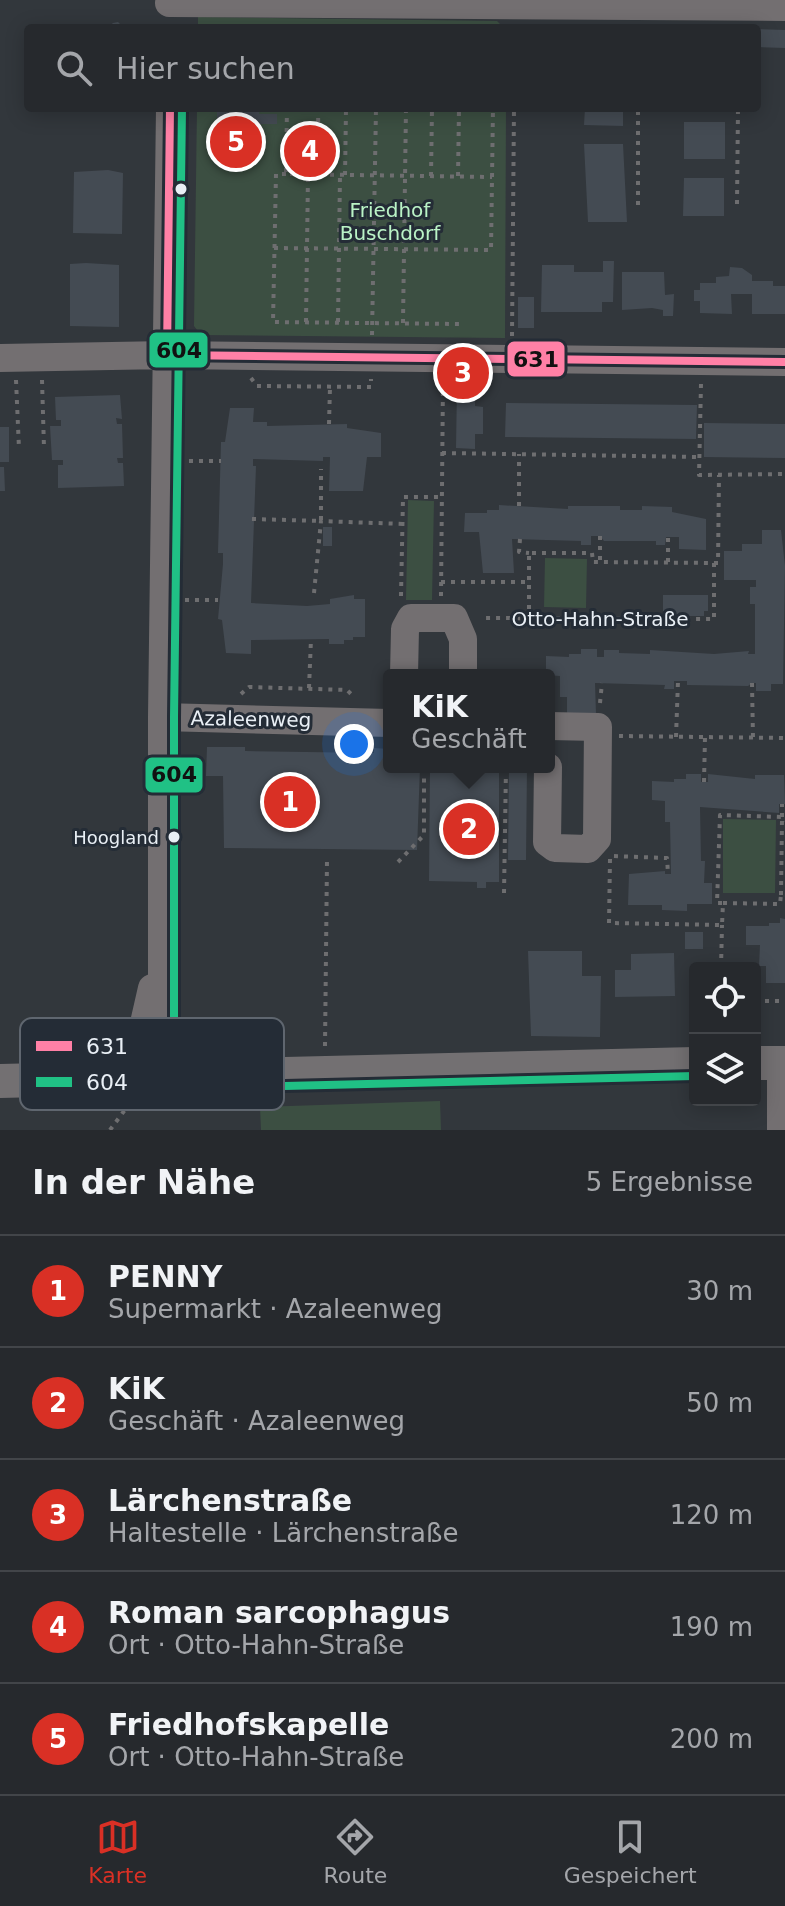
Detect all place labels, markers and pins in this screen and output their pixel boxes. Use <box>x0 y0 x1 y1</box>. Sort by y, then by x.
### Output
pin: 5 <box>210 112 262 172</box>
pin: 4 <box>284 121 336 181</box>
unlabelled marker <box>173 181 189 197</box>
pin: 3 <box>437 343 489 403</box>
pin: 1 <box>264 772 316 832</box>
pin: 2 <box>443 799 495 859</box>
place label: Hoogland <box>73 827 159 848</box>
marker: Hoogland <box>166 829 182 845</box>

